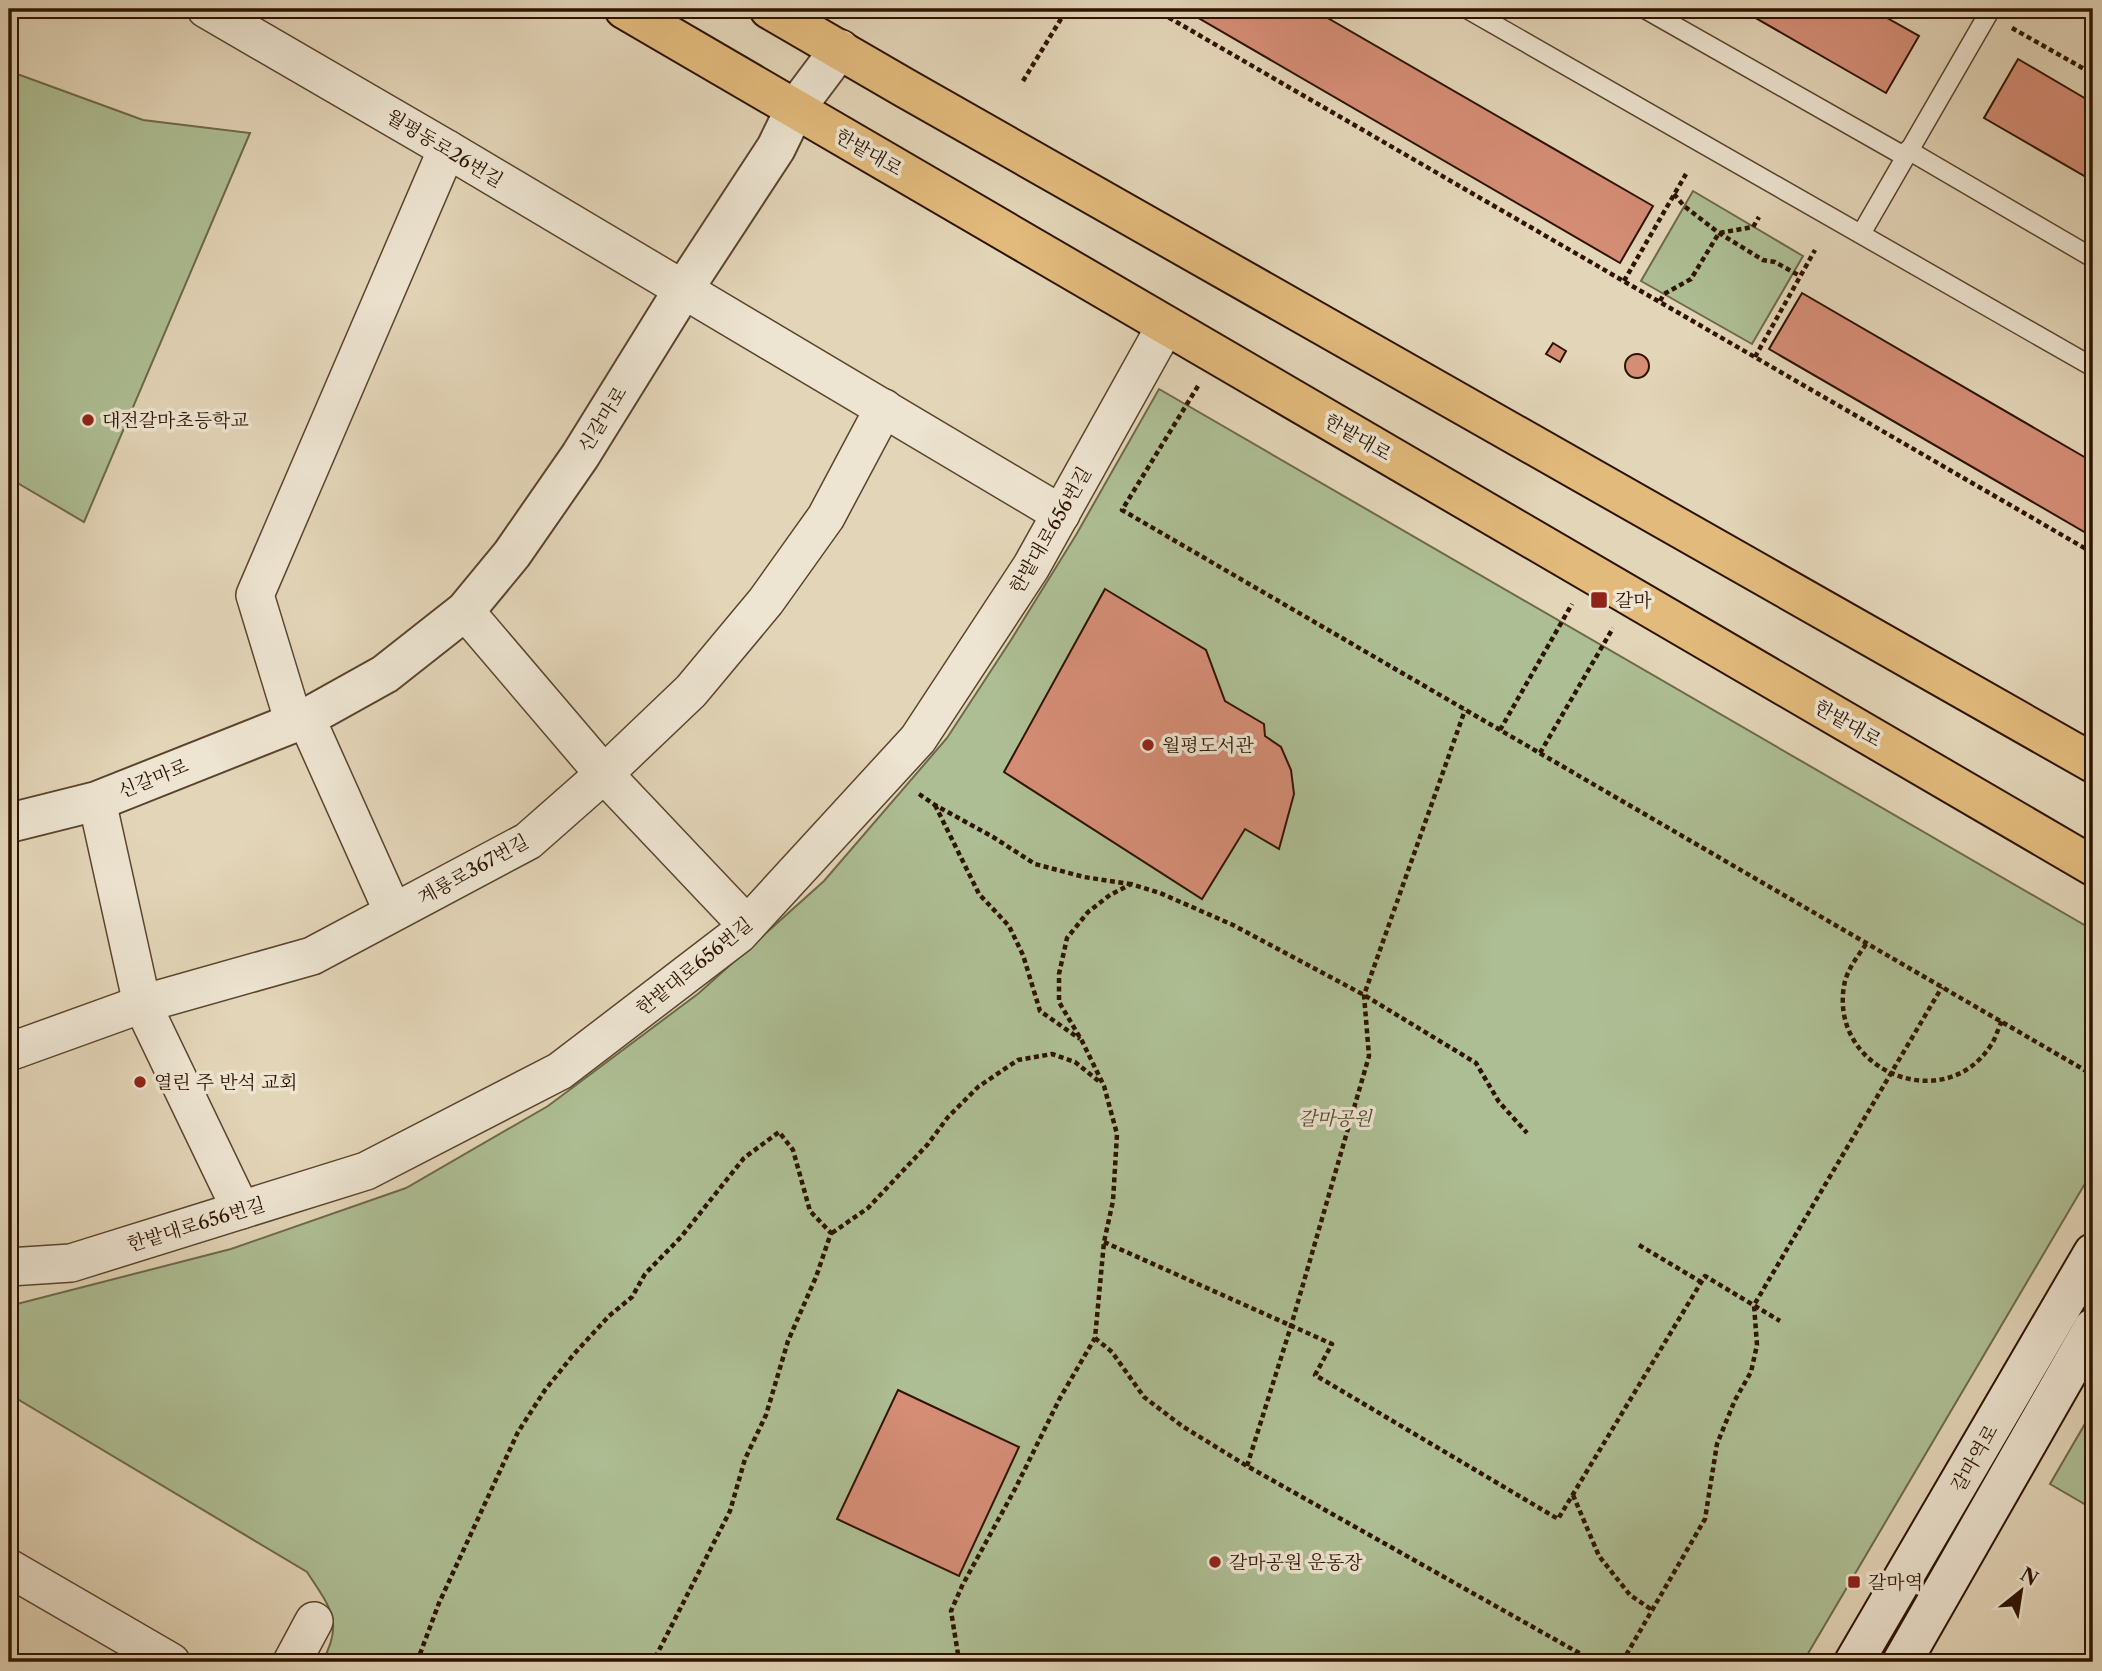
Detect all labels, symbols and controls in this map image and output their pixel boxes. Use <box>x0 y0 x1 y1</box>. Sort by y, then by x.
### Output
street label: 월평동로26번길 <box>382 105 507 192</box>
street label: 한밭대로 <box>831 124 906 181</box>
street label: 신갈마로 <box>573 382 632 456</box>
place label: 대전갈마초등학교 <box>102 409 249 432</box>
street label: 한밭대로 <box>1320 409 1395 466</box>
marker: 대전갈마초등학교 <box>80 412 96 428</box>
street label: 한밭대로656번길 <box>1005 463 1096 598</box>
place label: 갈마 <box>1615 589 1652 612</box>
marker: 갈마 <box>1589 590 1609 610</box>
street label: 한밭대로 <box>1810 695 1885 752</box>
place label: 월평도서관 <box>1162 734 1254 757</box>
marker: 월평도서관 <box>1140 737 1156 753</box>
street label: 신갈마로 <box>115 754 192 803</box>
street label: 계룡로367번길 <box>414 830 532 909</box>
street label: 한밭대로656번길 <box>632 913 757 1020</box>
place label: 열린 주 반석 교회 <box>154 1071 298 1094</box>
marker: 열린 주 반석 교회 <box>132 1074 148 1090</box>
park label: 갈마공원 <box>1298 1107 1373 1130</box>
street label: 한밭대로656번길 <box>125 1193 268 1256</box>
street label: 갈마역로 <box>1946 1421 2003 1496</box>
place label: 갈마공원 운동장 <box>1229 1551 1363 1574</box>
marker: 갈마공원 운동장 <box>1207 1554 1223 1570</box>
north arrow <box>1986 1556 2056 1626</box>
text: N <box>2016 1563 2042 1591</box>
place label: 갈마역 <box>1868 1571 1923 1594</box>
marker: 갈마역 <box>1846 1574 1862 1590</box>

